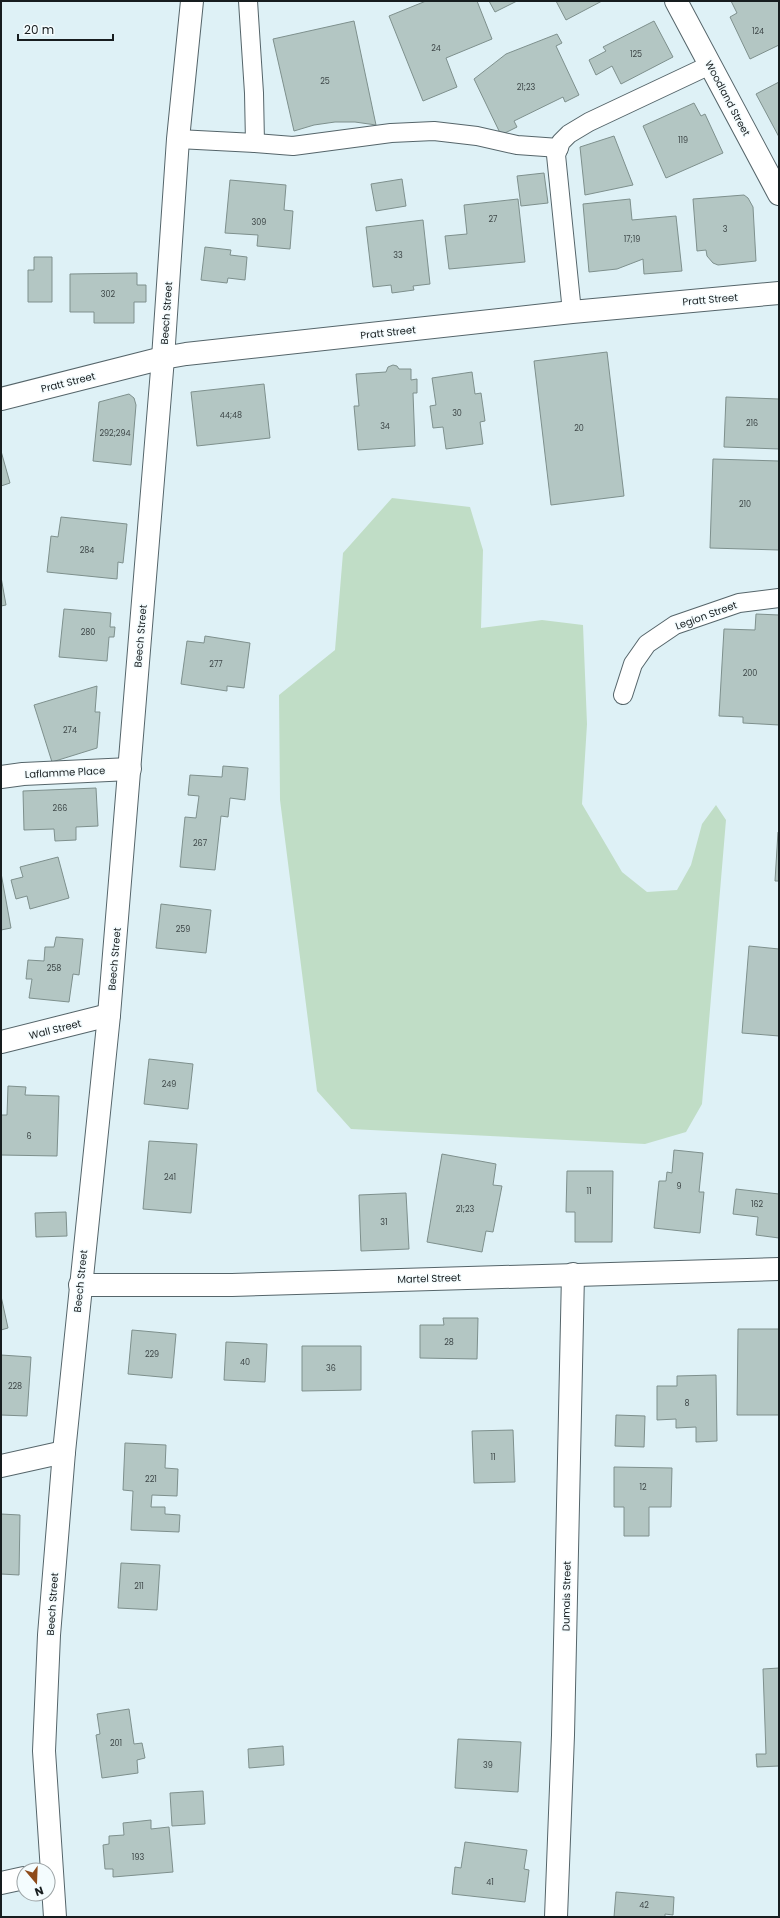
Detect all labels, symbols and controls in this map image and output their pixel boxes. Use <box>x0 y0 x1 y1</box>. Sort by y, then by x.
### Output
scale bar <box>18 16 113 42</box>
text: 20 m <box>24 21 54 38</box>
house number: 124 <box>752 26 764 37</box>
house number: 24 <box>431 43 441 54</box>
house number: 125 <box>630 49 642 60</box>
street label: Woodland Street <box>701 58 754 139</box>
house number: 25 <box>320 76 330 87</box>
house number: 21;23 <box>517 82 536 93</box>
house number: 119 <box>678 135 688 146</box>
house number: 27 <box>489 214 498 225</box>
house number: 309 <box>252 217 266 228</box>
house number: 3 <box>723 224 728 235</box>
house number: 17;19 <box>624 234 640 245</box>
house number: 33 <box>393 250 403 261</box>
street label: Beech Street <box>157 281 176 345</box>
house number: 302 <box>101 289 116 300</box>
street label: Pratt Street <box>682 290 739 309</box>
street label: Pratt Street <box>360 322 417 343</box>
street label: Pratt Street <box>39 368 97 396</box>
house number: 30 <box>452 408 462 419</box>
house number: 44;48 <box>220 410 242 421</box>
house number: 216 <box>746 418 758 429</box>
house number: 34 <box>380 421 390 432</box>
house number: 20 <box>574 423 584 434</box>
house number: 292;294 <box>99 428 131 439</box>
house number: 210 <box>739 499 751 510</box>
house number: 284 <box>80 545 94 556</box>
street label: Legion Street <box>673 597 739 634</box>
street label: Beech Street <box>130 604 151 668</box>
house number: 280 <box>81 627 95 638</box>
house number: 277 <box>209 659 223 670</box>
house number: 200 <box>743 668 757 679</box>
house number: 274 <box>63 725 77 736</box>
street label: Laflamme Place <box>25 763 106 782</box>
house number: 266 <box>53 803 67 814</box>
house number: 267 <box>193 838 208 849</box>
house number: 259 <box>176 924 190 935</box>
street label: Beech Street <box>104 927 125 991</box>
house number: 258 <box>47 963 61 974</box>
street label: Wall Street <box>27 1016 83 1043</box>
house number: 249 <box>162 1079 176 1090</box>
house number: 6 <box>26 1131 32 1142</box>
house number: 241 <box>164 1172 176 1183</box>
house number: 9 <box>676 1181 682 1192</box>
house number: 11 <box>586 1186 592 1197</box>
house number: 162 <box>751 1199 764 1210</box>
house number: 21;23 <box>456 1204 475 1215</box>
house number: 31 <box>380 1217 388 1228</box>
street label: Beech Street <box>70 1249 91 1313</box>
street label: Martel Street <box>397 1270 461 1287</box>
house number: 28 <box>444 1337 454 1348</box>
house number: 229 <box>145 1349 159 1360</box>
house number: 40 <box>240 1357 250 1368</box>
house number: 36 <box>326 1363 336 1374</box>
house number: 228 <box>8 1381 22 1392</box>
house number: 8 <box>684 1398 690 1409</box>
house number: 11 <box>490 1452 496 1463</box>
house number: 221 <box>145 1474 157 1485</box>
house number: 12 <box>639 1482 647 1493</box>
street label: Dumais Street <box>558 1560 575 1631</box>
street label: Beech Street <box>43 1572 62 1636</box>
house number: 211 <box>134 1581 144 1592</box>
house number: 201 <box>110 1738 122 1749</box>
house number: 39 <box>483 1760 493 1771</box>
house number: 193 <box>132 1852 144 1863</box>
north arrow <box>16 1862 56 1902</box>
house number: 41 <box>486 1877 494 1888</box>
text: N <box>33 1883 46 1900</box>
house number: 42 <box>639 1900 649 1911</box>

